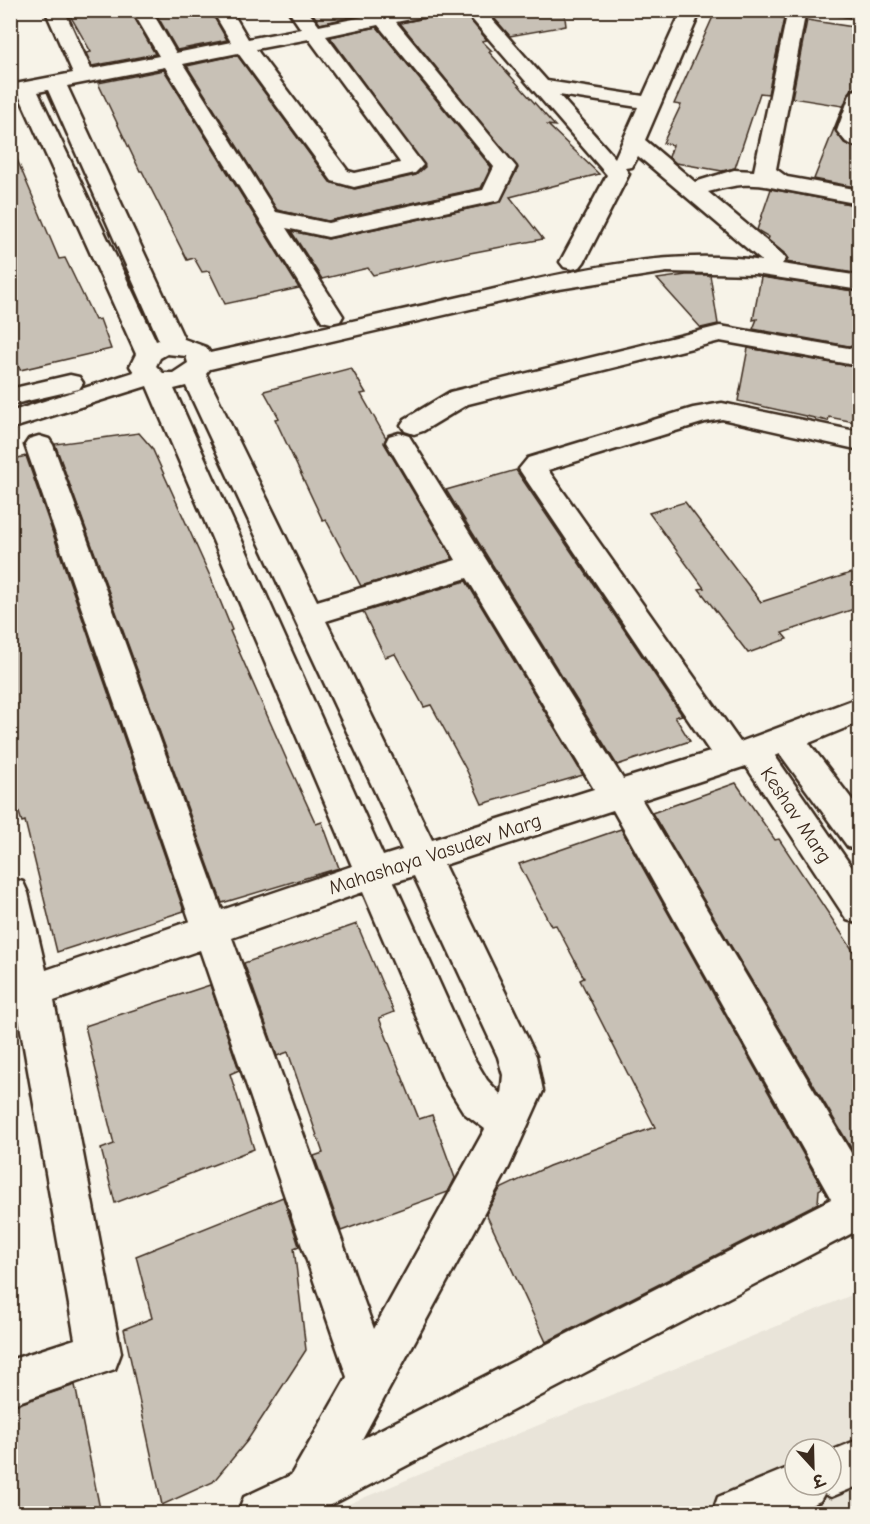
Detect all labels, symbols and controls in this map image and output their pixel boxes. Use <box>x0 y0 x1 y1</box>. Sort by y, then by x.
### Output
street label: Keshav Marg <box>756 763 836 867</box>
street label: Mahashaya Vasudev Marg <box>326 809 544 899</box>
north arrow <box>783 1437 843 1497</box>
text: उ <box>809 1469 828 1491</box>

